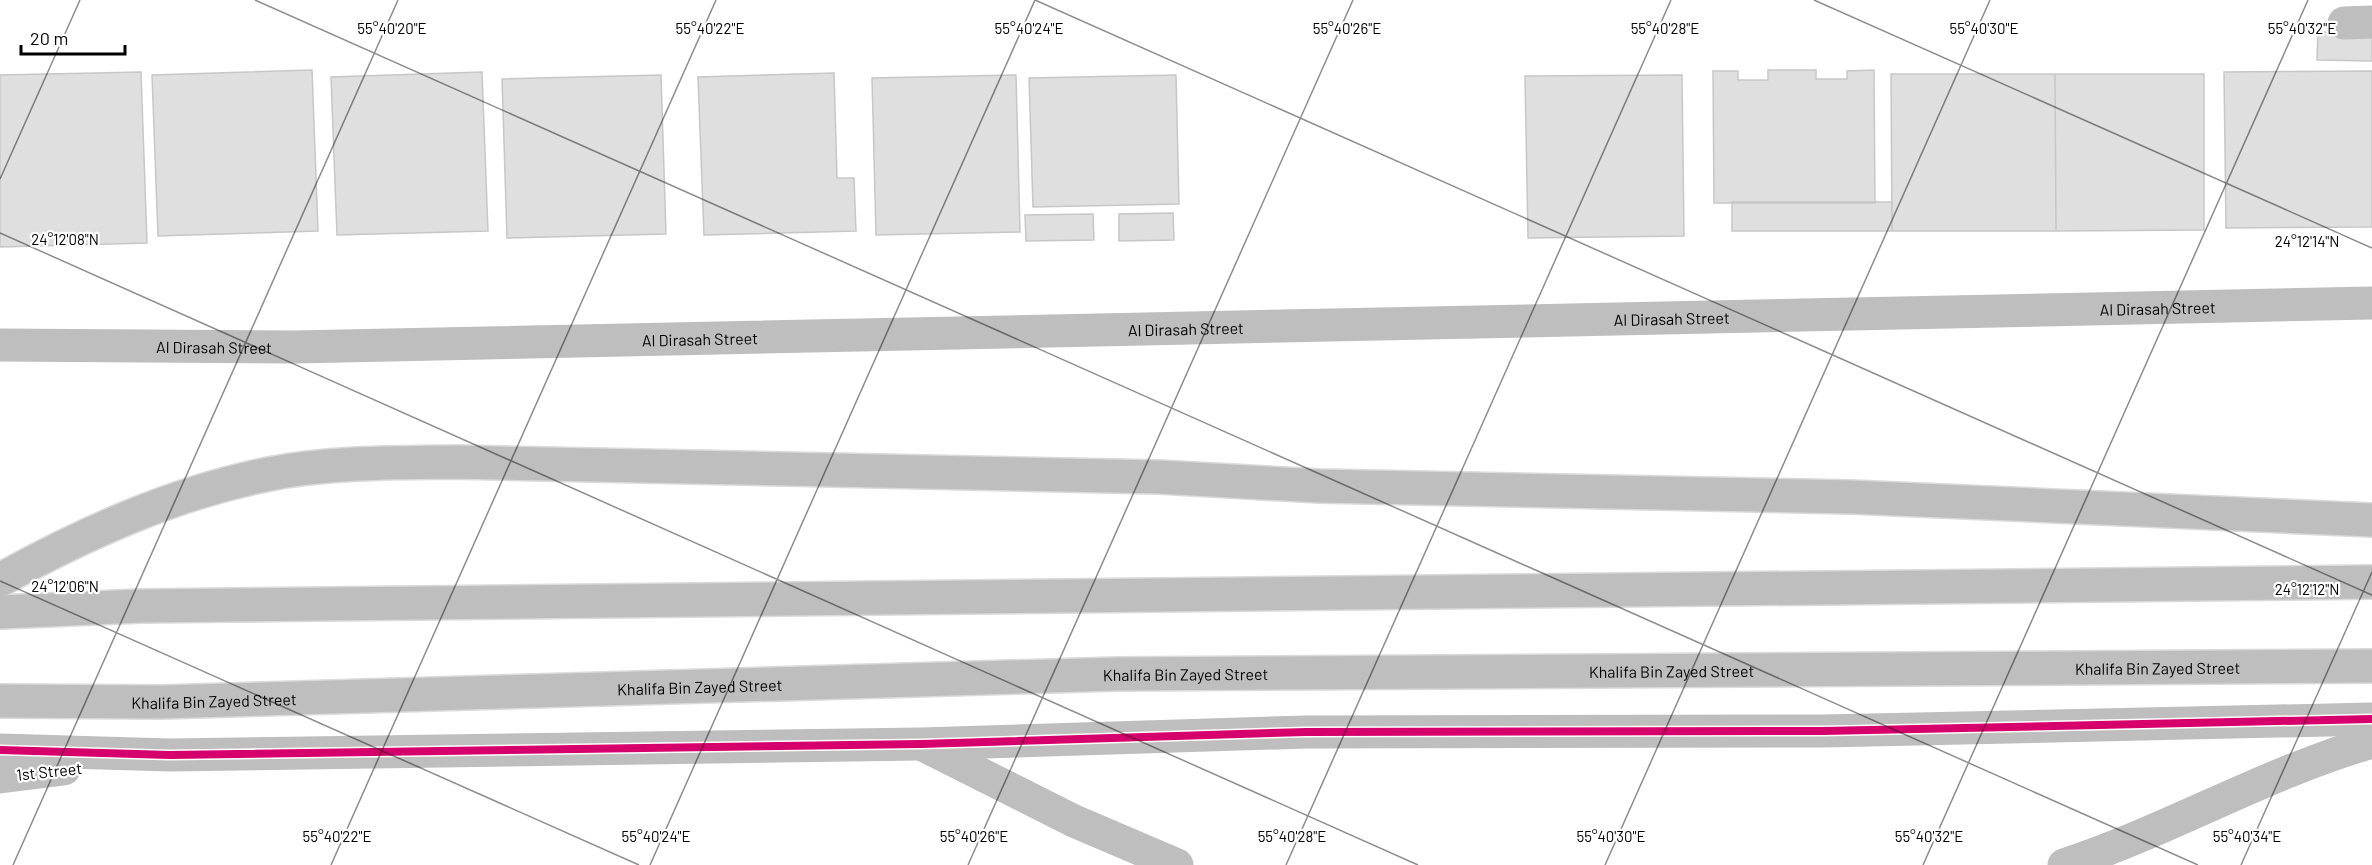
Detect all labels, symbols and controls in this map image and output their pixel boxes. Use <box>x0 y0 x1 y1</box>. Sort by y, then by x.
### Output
scale bar <box>21 18 124 56</box>
text: 55°40'20"E <box>357 19 427 37</box>
text: 55°40'22"E <box>676 19 744 37</box>
text: 55°40'24"E <box>995 19 1063 37</box>
text: 55°40'26"E <box>1313 19 1381 37</box>
text: 55°40'28"E <box>1631 19 1699 37</box>
text: 55°40'30"E <box>1949 19 2019 37</box>
text: 55°40'32"E <box>2268 19 2336 37</box>
text: 20 m <box>30 27 68 49</box>
text: 24°12'08"N <box>31 230 99 248</box>
text: 24°12'14"N <box>2275 232 2339 250</box>
street label: Al Dirasah Street <box>2099 297 2216 318</box>
street label: Al Dirasah Street <box>1613 307 1730 329</box>
street label: Al Dirasah Street <box>1128 317 1244 339</box>
street label: Al Dirasah Street <box>642 328 758 349</box>
street label: Al Dirasah Street <box>156 337 272 356</box>
text: 24°12'06"N <box>31 577 99 595</box>
text: 24°12'12"N <box>2275 580 2339 598</box>
street label: Khalifa Bin Zayed Street <box>2075 657 2240 677</box>
street label: Khalifa Bin Zayed Street <box>1589 660 1754 680</box>
street label: Khalifa Bin Zayed Street <box>1103 664 1268 684</box>
street label: Khalifa Bin Zayed Street <box>617 674 783 698</box>
street label: Khalifa Bin Zayed Street <box>131 689 297 712</box>
street label: 1st Street <box>15 758 83 784</box>
text: 55°40'22"E <box>303 827 371 845</box>
text: 55°40'24"E <box>622 827 690 845</box>
text: 55°40'26"E <box>940 827 1008 845</box>
text: 55°40'28"E <box>1258 827 1326 845</box>
text: 55°40'30"E <box>1576 827 1646 845</box>
text: 55°40'32"E <box>1895 827 1963 845</box>
text: 55°40'34"E <box>2213 827 2281 845</box>

